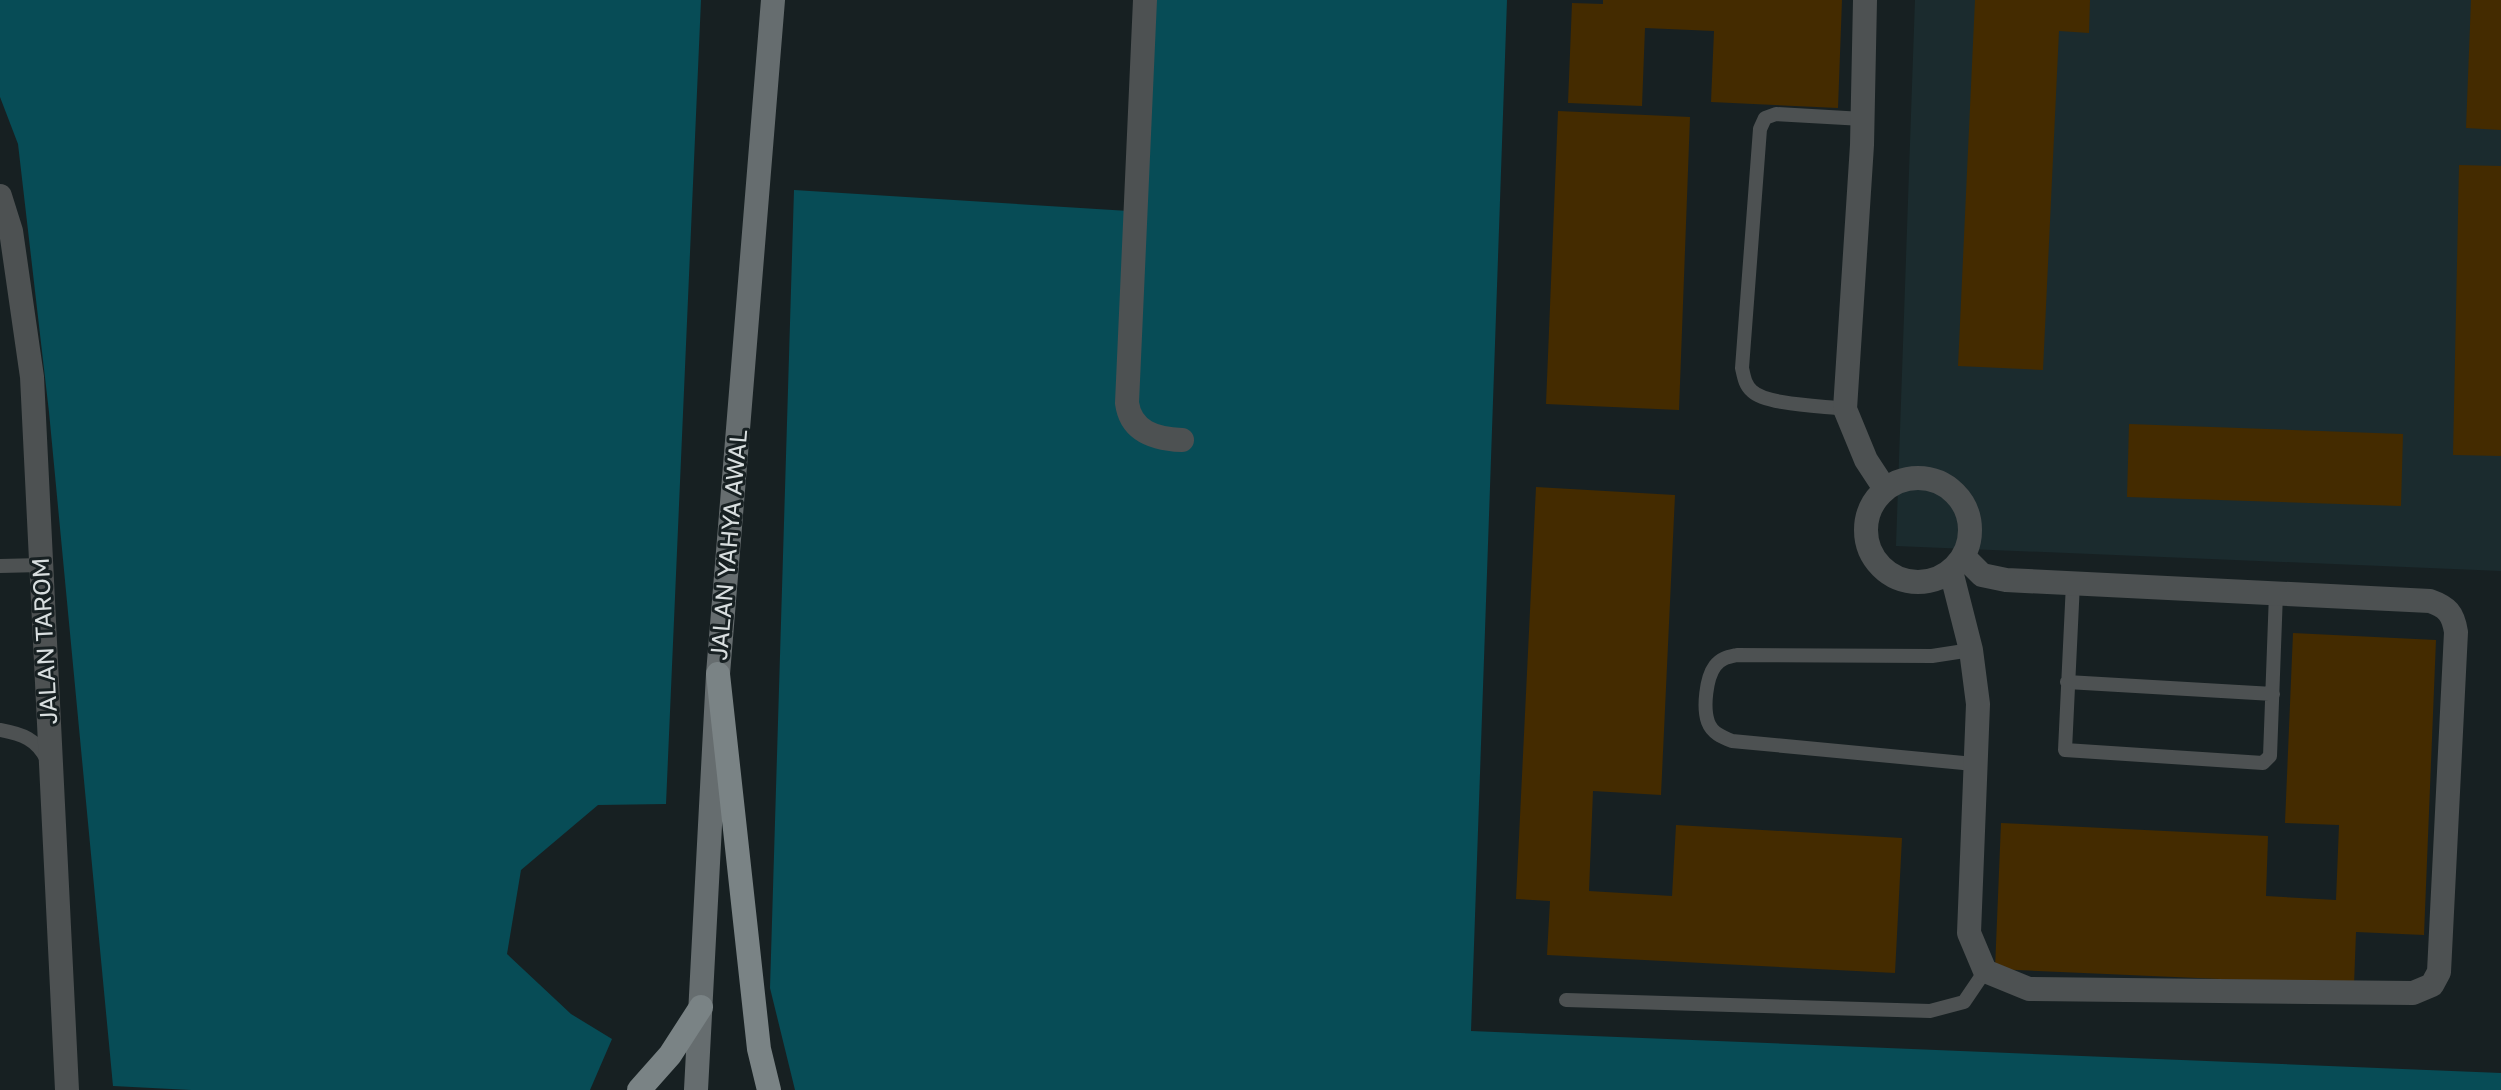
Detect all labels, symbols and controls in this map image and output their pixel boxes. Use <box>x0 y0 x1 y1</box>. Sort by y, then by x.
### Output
street label: JALAN YAHYA AWAL <box>703 428 752 662</box>
street label: JALAN TAROM <box>25 557 62 725</box>

